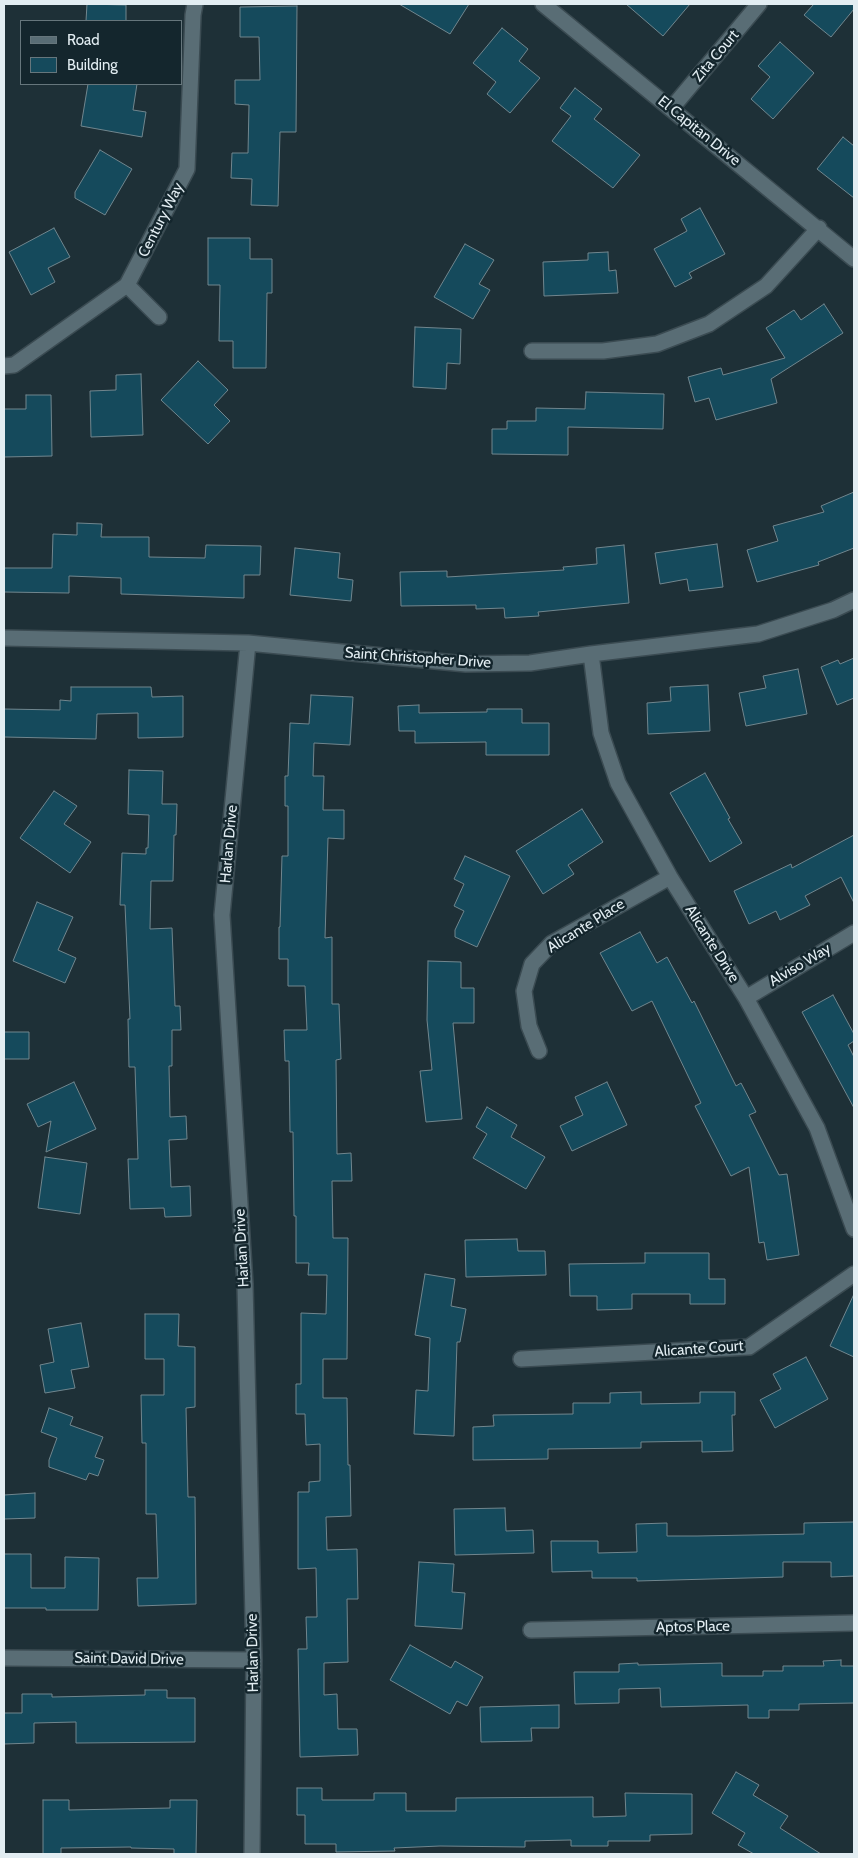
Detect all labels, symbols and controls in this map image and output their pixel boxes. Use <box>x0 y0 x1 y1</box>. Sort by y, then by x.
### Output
legend <box>20 20 182 85</box>
street label: Zita Court <box>689 27 743 85</box>
text: Road <box>67 31 100 49</box>
text: Building <box>67 56 118 74</box>
street label: El Capitan Drive <box>654 92 744 170</box>
street label: Century Way <box>134 180 188 260</box>
street label: Saint Christopher Drive <box>344 644 492 672</box>
street label: Harlan Drive <box>217 804 241 884</box>
street label: Alicante Place <box>544 895 628 957</box>
street label: Alicante Drive <box>681 902 743 986</box>
street label: Alviso Way <box>766 940 834 990</box>
street label: Harlan Drive <box>231 1208 253 1288</box>
street label: Alicante Court <box>654 1337 744 1361</box>
street label: Harlan Drive <box>243 1614 263 1692</box>
street label: Aptos Place <box>656 1617 730 1637</box>
street label: Saint David Drive <box>74 1649 184 1669</box>

